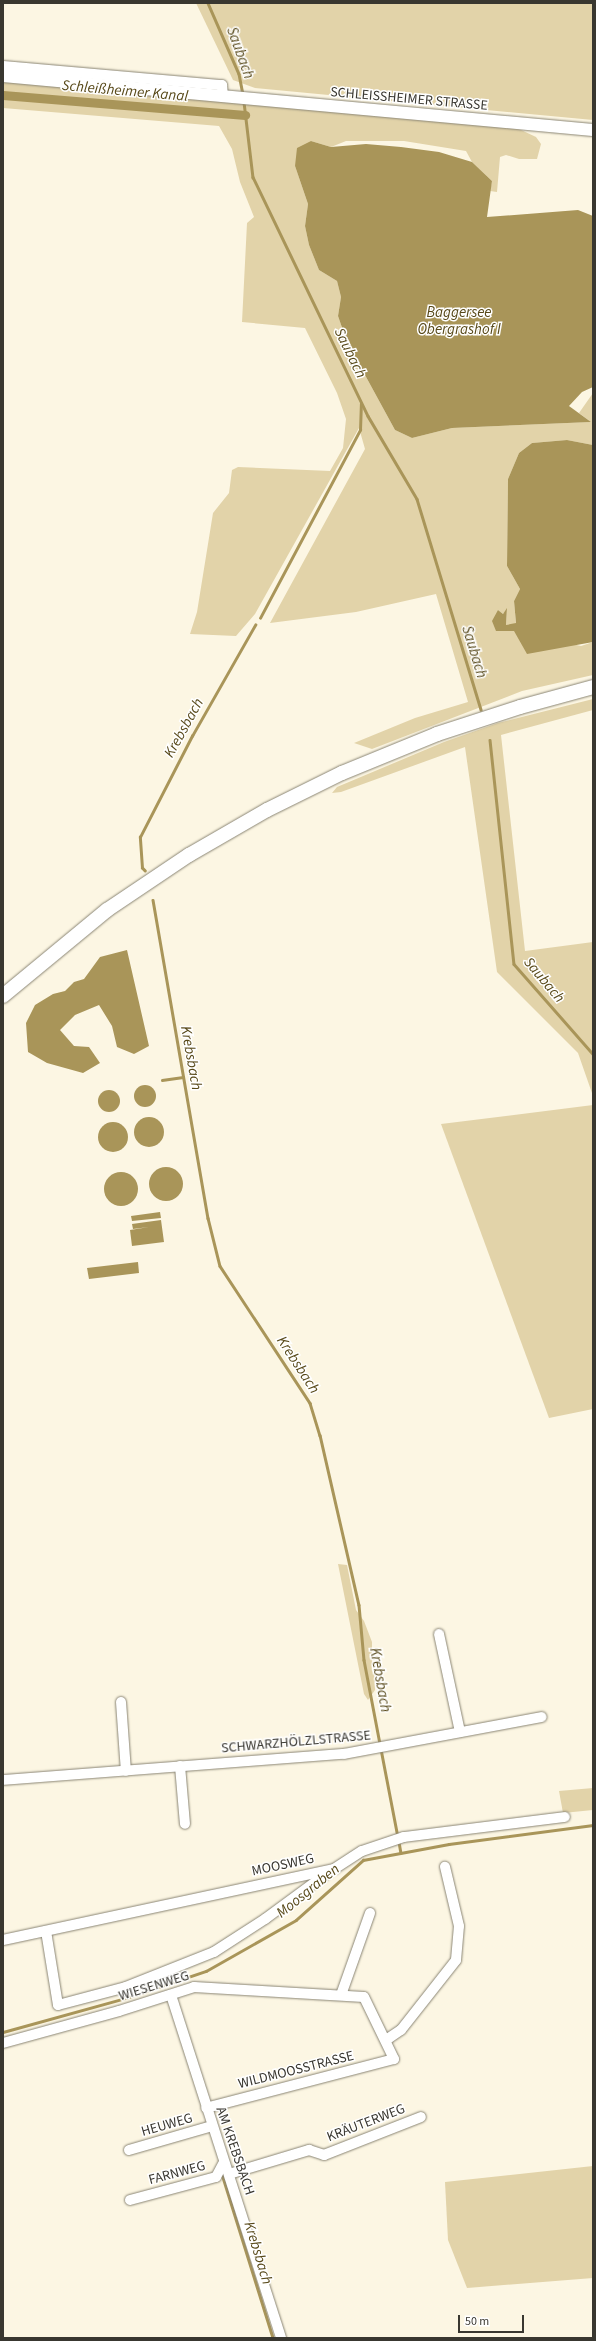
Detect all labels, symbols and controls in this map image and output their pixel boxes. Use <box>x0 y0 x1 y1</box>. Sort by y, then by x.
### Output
water label: Saubach <box>222 25 258 81</box>
water label: Schleißheimer Kanal <box>61 77 189 105</box>
street label: SCHLEISSHEIMER STRASSE <box>330 84 488 114</box>
water label: Baggersee Obergrashof I <box>417 303 501 338</box>
water label: Saubach <box>330 325 370 381</box>
water label: Saubach <box>458 624 490 680</box>
water label: Krebsbach <box>160 695 208 761</box>
water label: Saubach <box>520 954 568 1006</box>
water label: Krebsbach <box>176 1024 206 1092</box>
water label: Krebsbach <box>273 1333 323 1397</box>
water label: Krebsbach <box>365 1646 395 1714</box>
street label: SCHWARZHÖLZLSTRASSE <box>220 1727 372 1757</box>
street label: MOOSWEG <box>250 1850 316 1880</box>
water label: Moosgraben <box>273 1860 343 1922</box>
street label: WIESENWEG <box>117 1967 191 2005</box>
street label: WILDMOOSSTRASSE <box>236 2048 356 2092</box>
street label: KRÄUTERWEG <box>325 2100 407 2146</box>
street label: AM KREBSBACH <box>212 2105 258 2197</box>
street label: HEUWEG <box>139 2110 195 2140</box>
street label: FARNWEG <box>147 2157 207 2189</box>
water label: Krebsbach <box>240 2219 276 2287</box>
scale bar <box>460 2307 526 2333</box>
text: 50 m <box>465 2313 489 2330</box>

